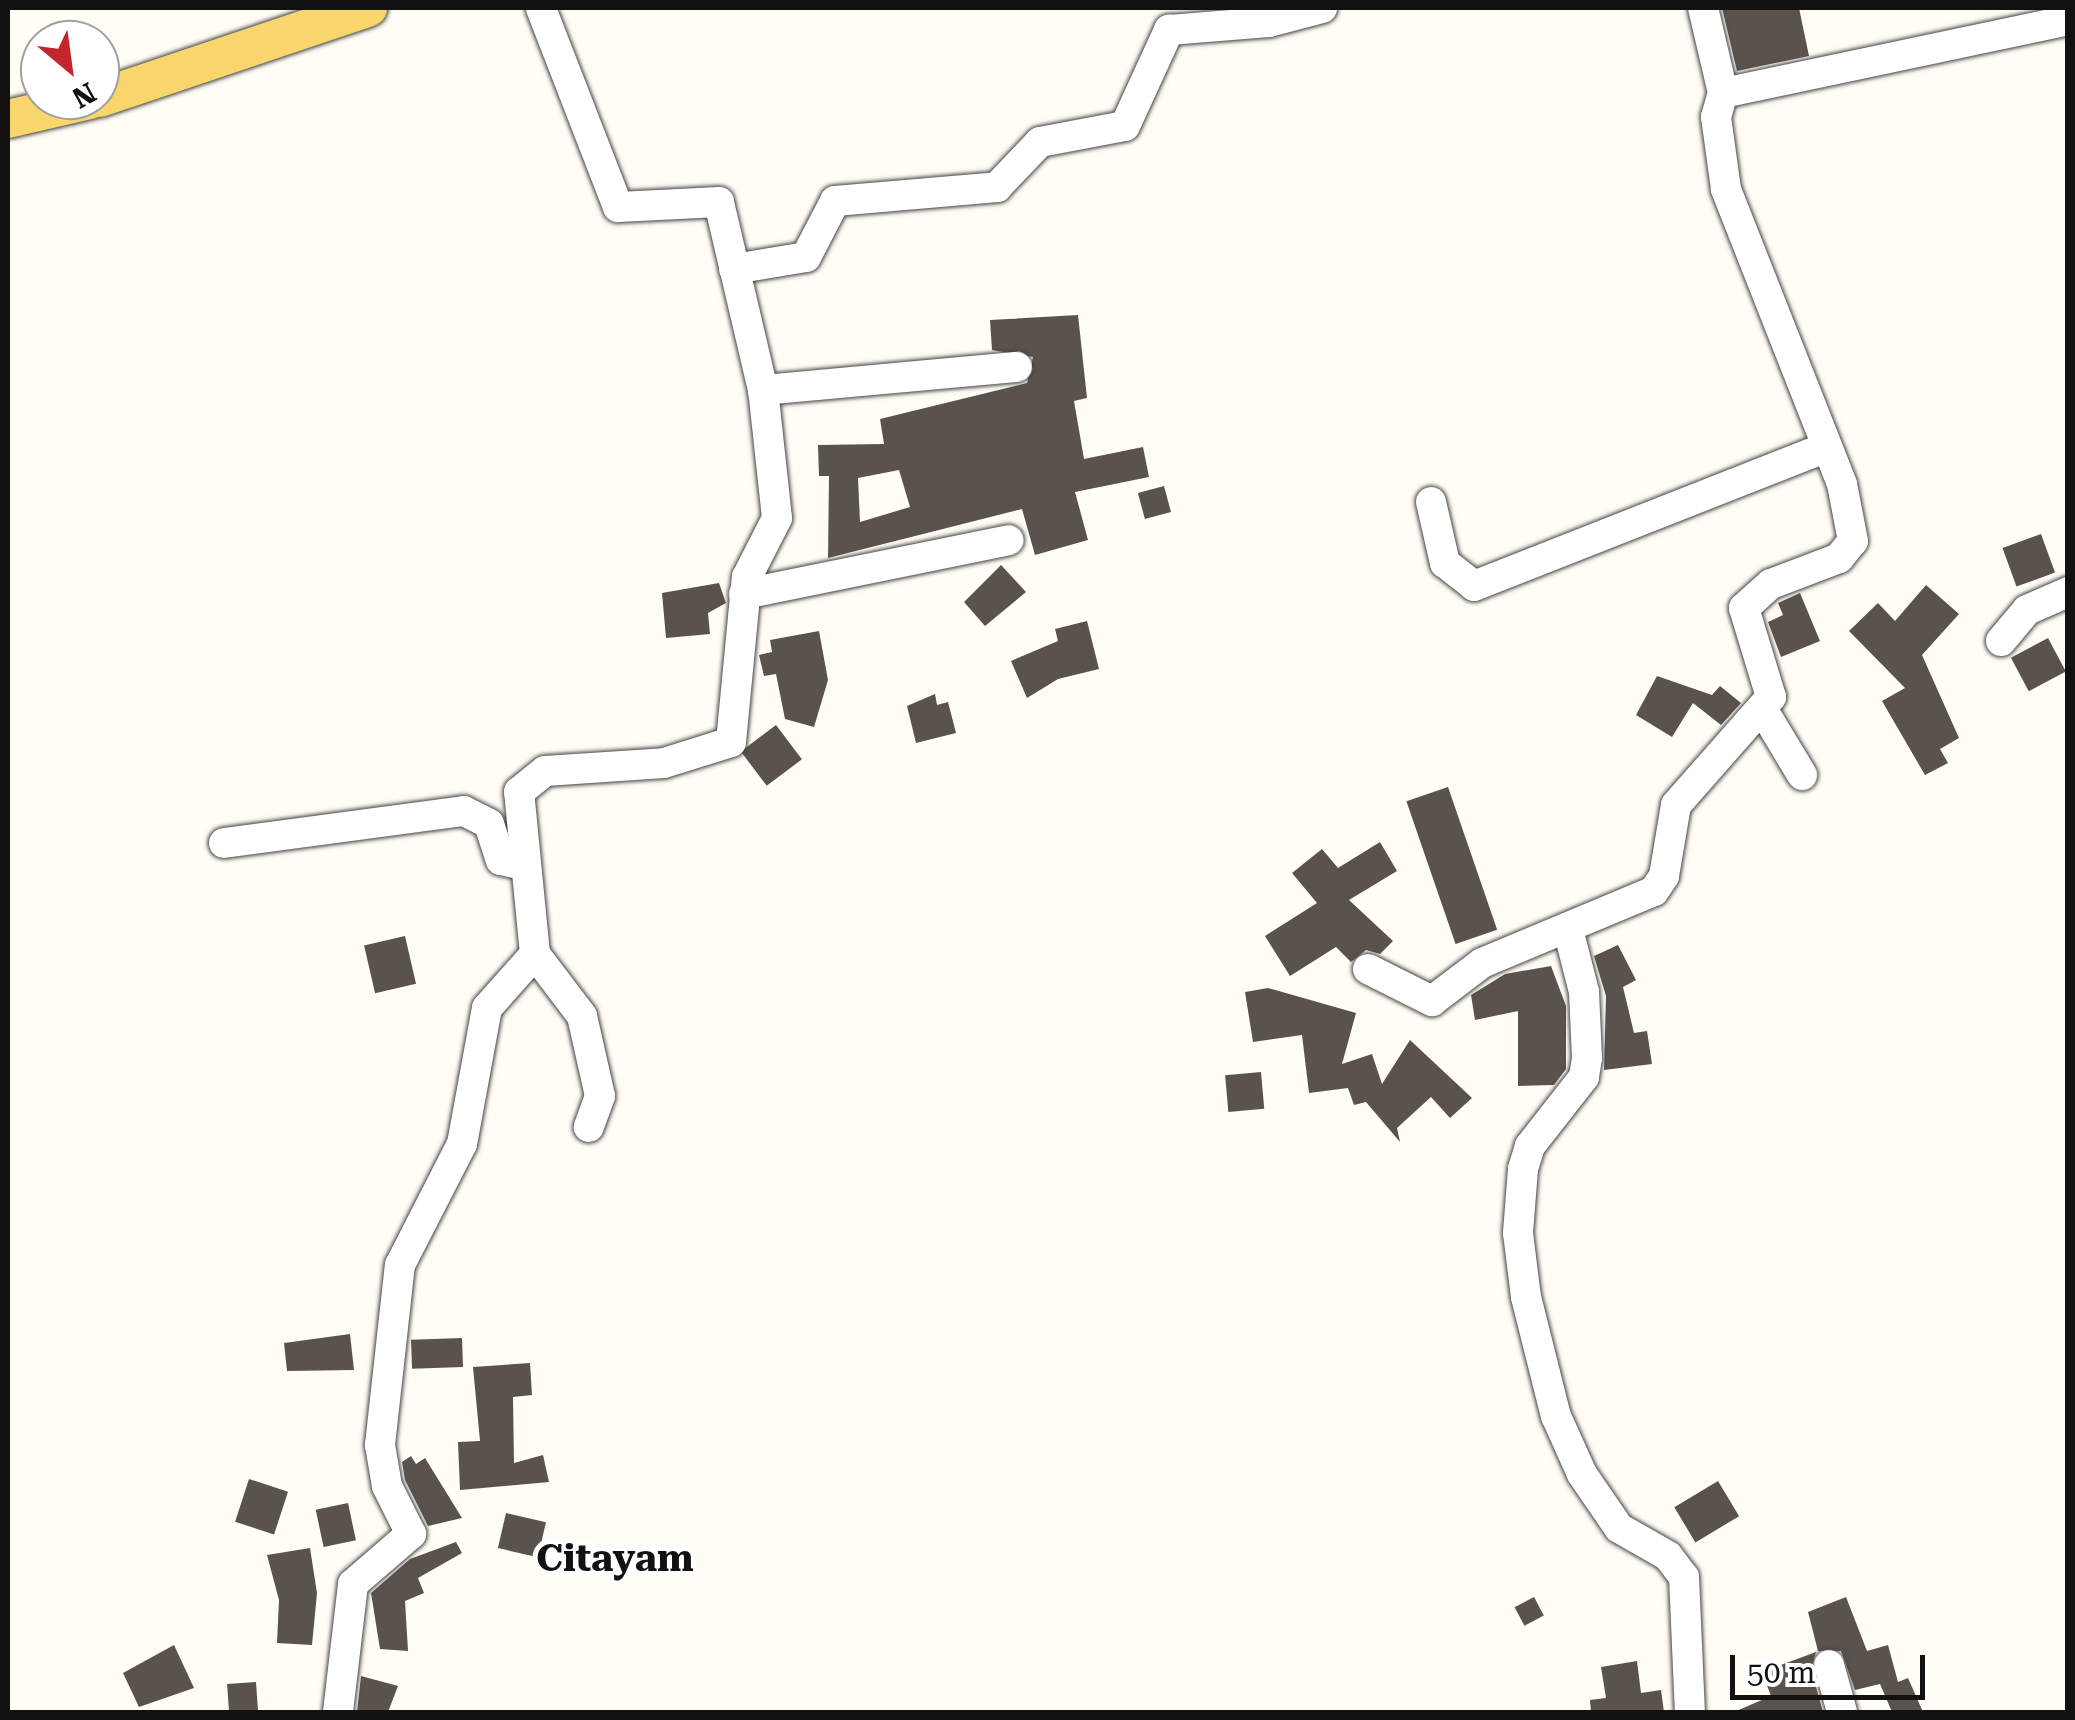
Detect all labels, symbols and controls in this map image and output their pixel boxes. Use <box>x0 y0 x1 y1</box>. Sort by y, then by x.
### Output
north arrow <box>20 20 120 120</box>
text: N <box>66 75 101 115</box>
district label: Citayam <box>536 1536 694 1582</box>
scale bar <box>1735 1635 1930 1697</box>
text: 50 m <box>1747 1655 1816 1690</box>

